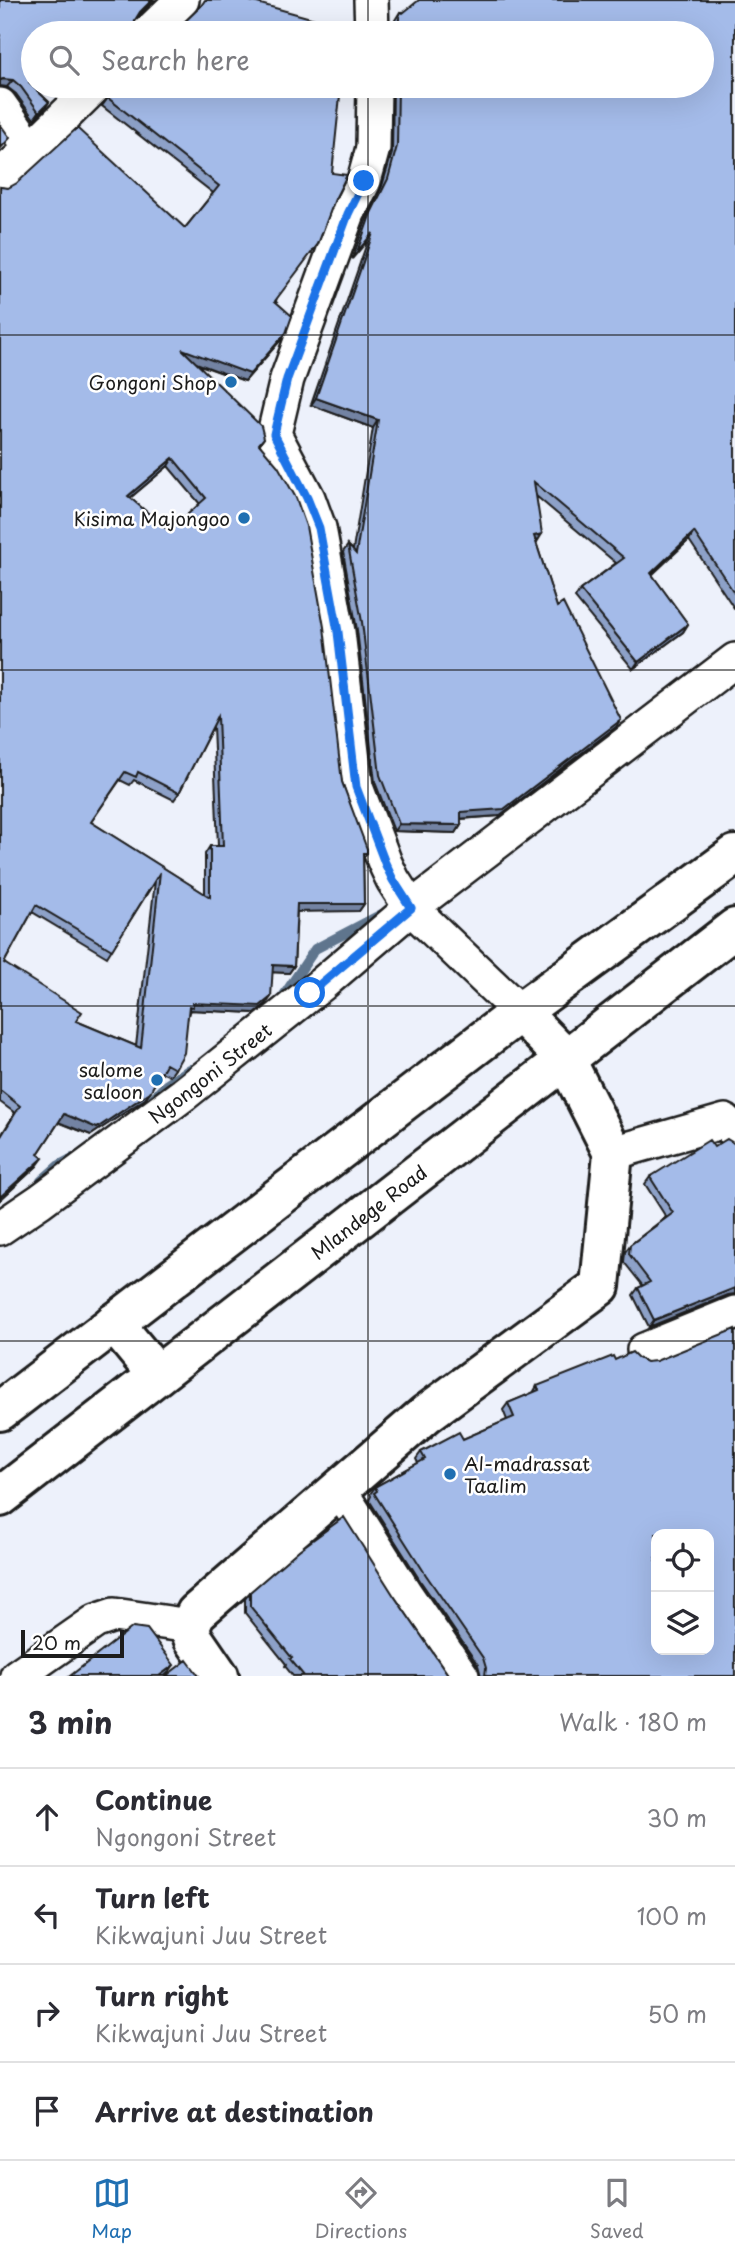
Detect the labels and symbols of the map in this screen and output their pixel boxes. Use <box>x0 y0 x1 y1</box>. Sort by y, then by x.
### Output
route end <box>348 165 379 196</box>
place label: Gongoni Shop <box>89 368 217 396</box>
marker: Gongoni Shop <box>223 374 239 390</box>
place label: Kisima Majongoo <box>74 504 230 532</box>
marker: Kisima Majongoo <box>236 510 252 526</box>
route start <box>294 977 325 1008</box>
street label: Ngongoni Street <box>142 1015 278 1130</box>
place label: salome saloon <box>79 1055 143 1105</box>
marker: salome saloon <box>149 1072 165 1088</box>
street label: Mlandege Road <box>304 1158 433 1266</box>
place label: Al-madrassat Taalim <box>464 1449 590 1499</box>
marker: Al-madrassat Taalim <box>442 1466 458 1482</box>
scale bar <box>21 1627 124 1659</box>

